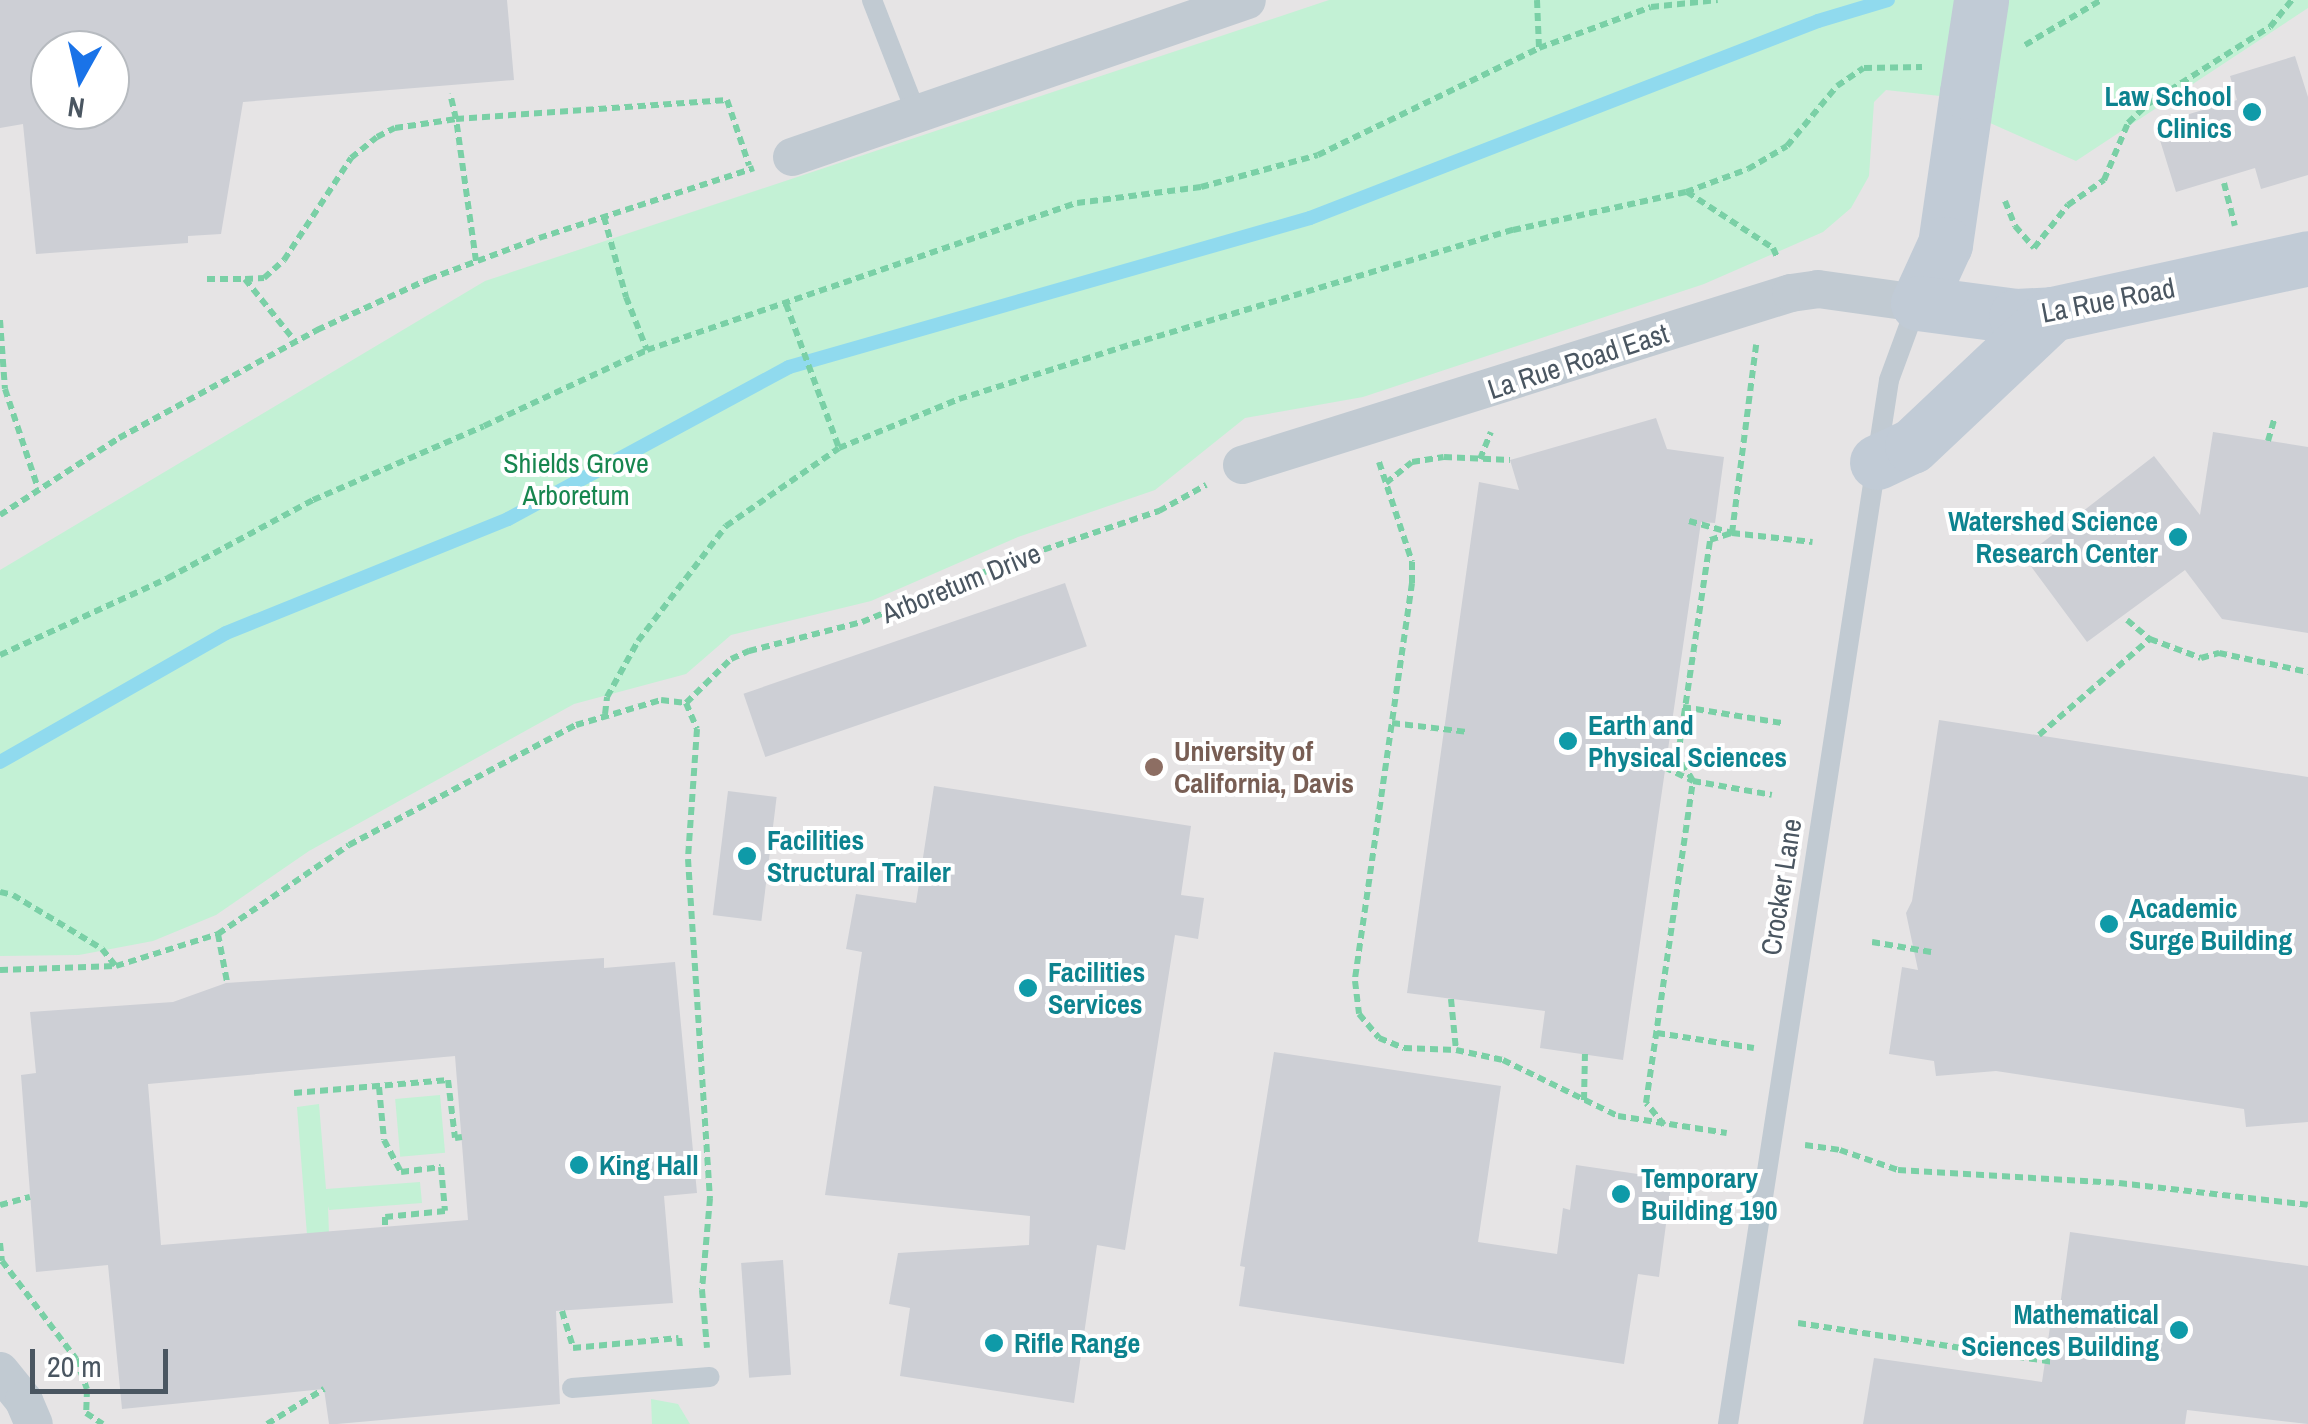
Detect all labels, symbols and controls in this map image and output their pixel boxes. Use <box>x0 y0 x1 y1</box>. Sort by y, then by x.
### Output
north arrow <box>30 30 130 130</box>
place label: Law School Clinics <box>2104 79 2232 145</box>
text: N <box>65 88 87 128</box>
marker: Law School Clinics <box>2241 101 2263 123</box>
street label: La Rue Road <box>2038 271 2178 329</box>
street label: La Rue Road East <box>1484 316 1672 406</box>
park label: Shields Grove Arboretum <box>503 446 649 512</box>
place label: Watershed Science Research Center <box>1948 504 2158 570</box>
marker: Watershed Science Research Center <box>2167 526 2189 548</box>
street label: Arboretum Drive <box>877 536 1045 630</box>
place label: Earth and Physical Sciences <box>1588 708 1787 774</box>
marker: Earth and Physical Sciences <box>1557 730 1579 752</box>
place label: University of California, Davis <box>1174 734 1354 800</box>
marker: University of California, Davis <box>1143 756 1165 778</box>
street label: Crocker Lane <box>1754 816 1808 958</box>
place label: Facilities Structural Trailer <box>767 823 951 889</box>
marker: Facilities Structural Trailer <box>736 845 758 867</box>
place label: Academic Surge Building <box>2129 891 2292 957</box>
marker: Academic Surge Building <box>2098 913 2120 935</box>
place label: Facilities Services <box>1048 955 1145 1021</box>
marker: Facilities Services <box>1017 977 1039 999</box>
place label: King Hall <box>599 1148 699 1182</box>
marker: King Hall <box>568 1154 590 1176</box>
place label: Temporary Building 190 <box>1641 1161 1778 1227</box>
marker: Temporary Building 190 <box>1610 1183 1632 1205</box>
place label: Mathematical Sciences Building <box>1961 1297 2159 1363</box>
marker: Mathematical Sciences Building <box>2168 1319 2190 1341</box>
place label: Rifle Range <box>1014 1326 1140 1360</box>
scale bar <box>35 1329 172 1391</box>
marker: Rifle Range <box>983 1332 1005 1354</box>
text: 20 m <box>47 1346 102 1386</box>

